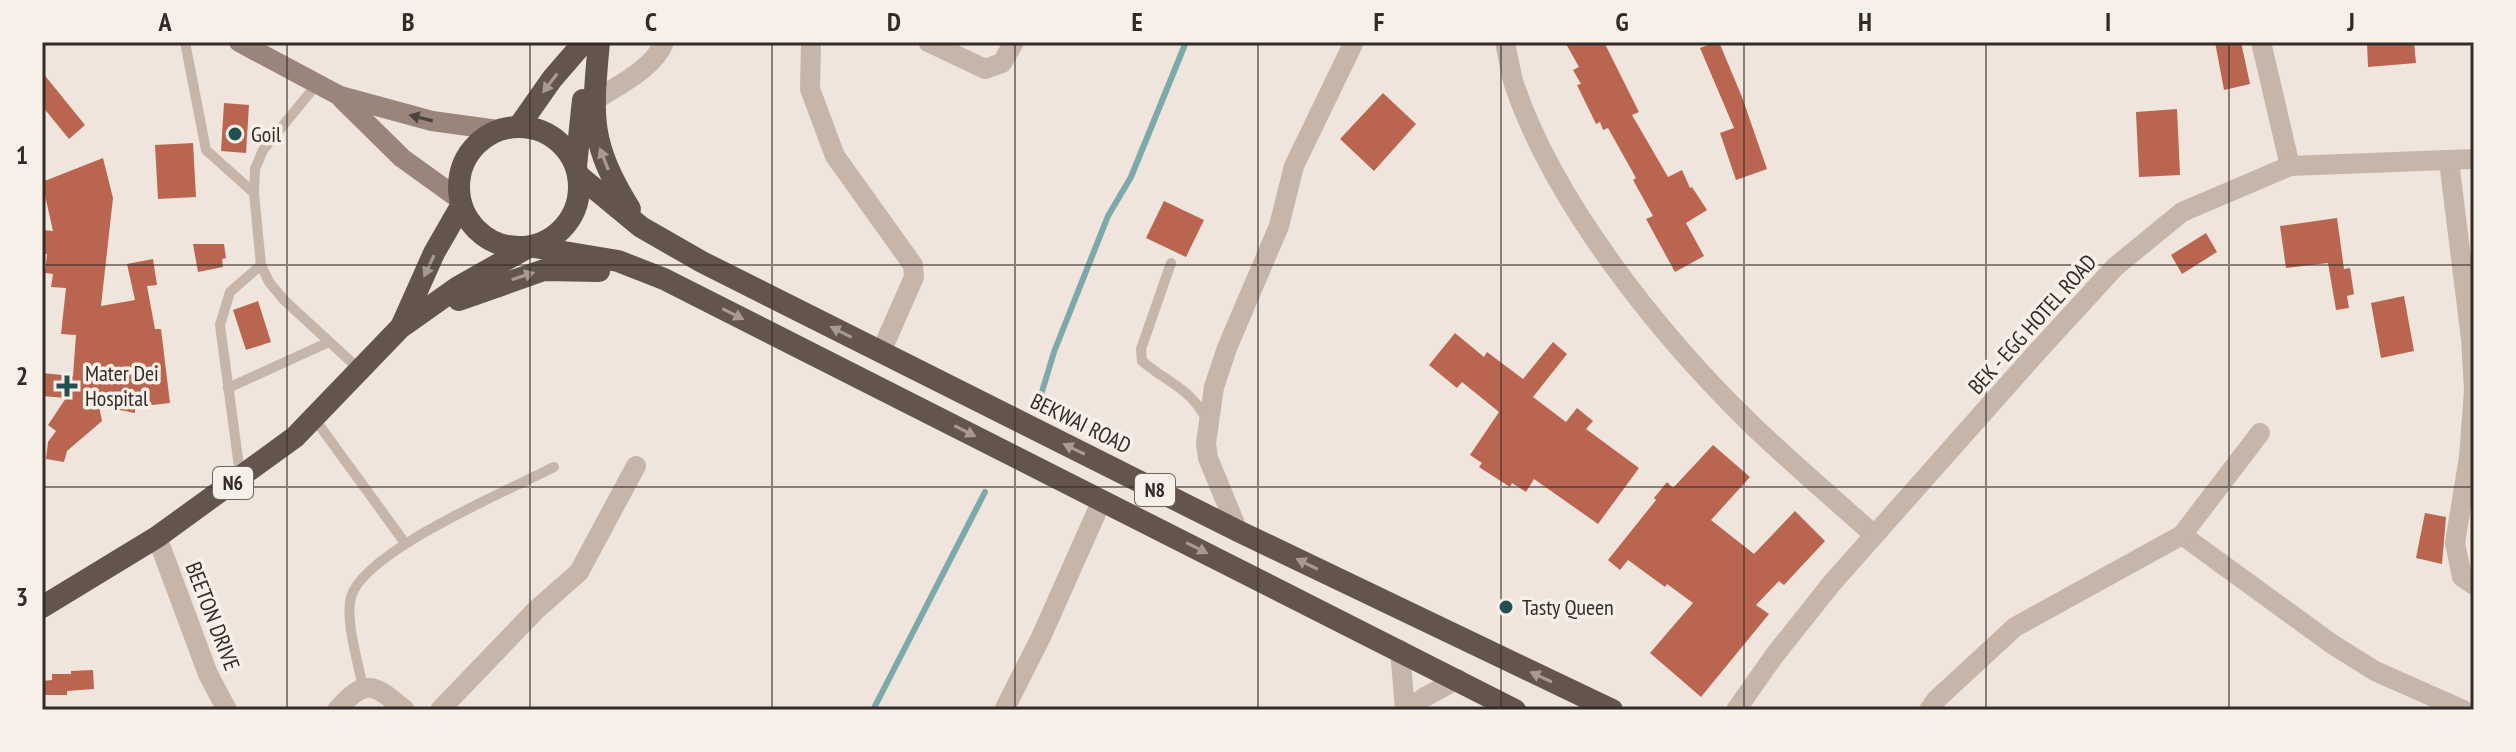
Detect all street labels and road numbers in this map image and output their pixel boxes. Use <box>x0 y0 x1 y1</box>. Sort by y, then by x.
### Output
street label: BEK - EGG HOTEL ROAD <box>1962 248 2102 400</box>
street label: BEKWAI ROAD <box>1026 387 1136 459</box>
road number: N6 <box>213 467 253 499</box>
road number: N8 <box>1135 474 1175 506</box>
street label: BEETON DRIVE <box>180 558 246 674</box>

